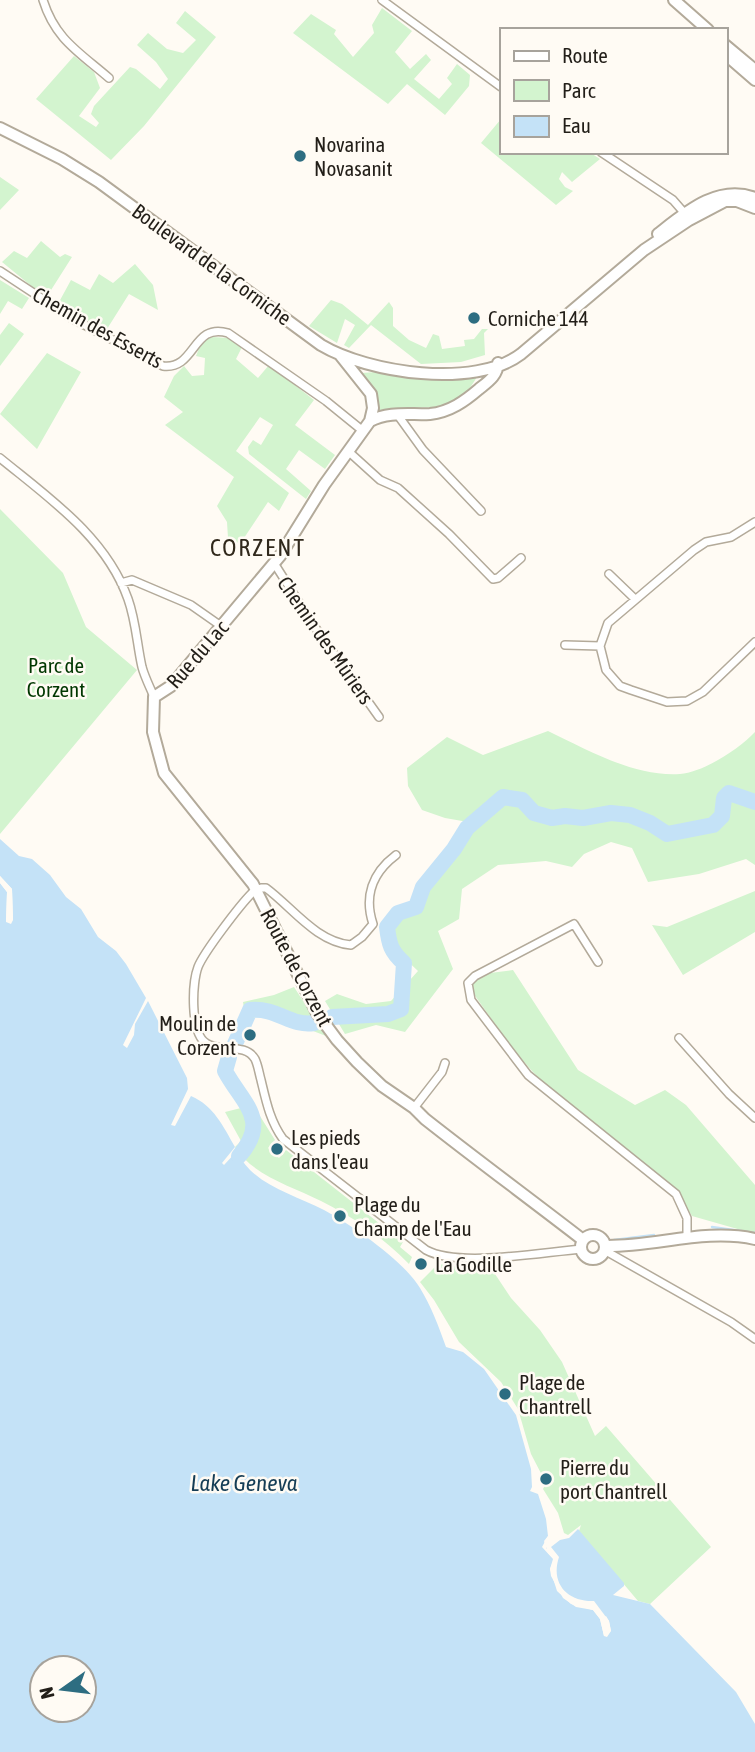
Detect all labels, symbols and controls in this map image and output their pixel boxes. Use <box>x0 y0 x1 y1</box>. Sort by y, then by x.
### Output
legend <box>500 28 727 154</box>
text: Route <box>562 43 608 67</box>
text: Parc <box>562 78 596 102</box>
text: Eau <box>562 113 591 137</box>
place label: Novarina Novasanit <box>314 132 393 180</box>
marker: Novarina Novasanit <box>292 148 308 164</box>
street label: Boulevard de la Corniche <box>128 198 296 330</box>
street label: Chemin des Esserts <box>29 281 167 373</box>
place label: Corniche 144 <box>488 306 589 330</box>
marker: Corniche 144 <box>466 310 482 326</box>
district label: CORZENT <box>210 534 306 561</box>
street label: Chemin des Mûriers <box>273 572 379 708</box>
street label: Rue du Lac <box>161 615 233 693</box>
park label: Parc de Corzent <box>27 653 85 701</box>
street label: Route de Corzent <box>256 904 338 1030</box>
place label: Moulin de Corzent <box>159 1011 236 1059</box>
marker: Moulin de Corzent <box>242 1027 258 1043</box>
place label: Les pieds dans l'eau <box>291 1125 369 1173</box>
marker: Les pieds dans l'eau <box>269 1141 285 1157</box>
place label: Plage du Champ de l'Eau <box>354 1192 472 1240</box>
marker: Plage du Champ de l'Eau <box>332 1208 348 1224</box>
place label: La Godille <box>435 1252 512 1276</box>
marker: La Godille <box>413 1256 429 1272</box>
place label: Plage de Chantrell <box>519 1370 592 1418</box>
marker: Plage de Chantrell <box>497 1386 513 1402</box>
place label: Pierre du port Chantrell <box>560 1455 668 1503</box>
water label: Lake Geneva <box>191 1470 298 1496</box>
marker: Pierre du port Chantrell <box>538 1471 554 1487</box>
north arrow <box>28 1654 98 1724</box>
text: N <box>34 1685 59 1701</box>

